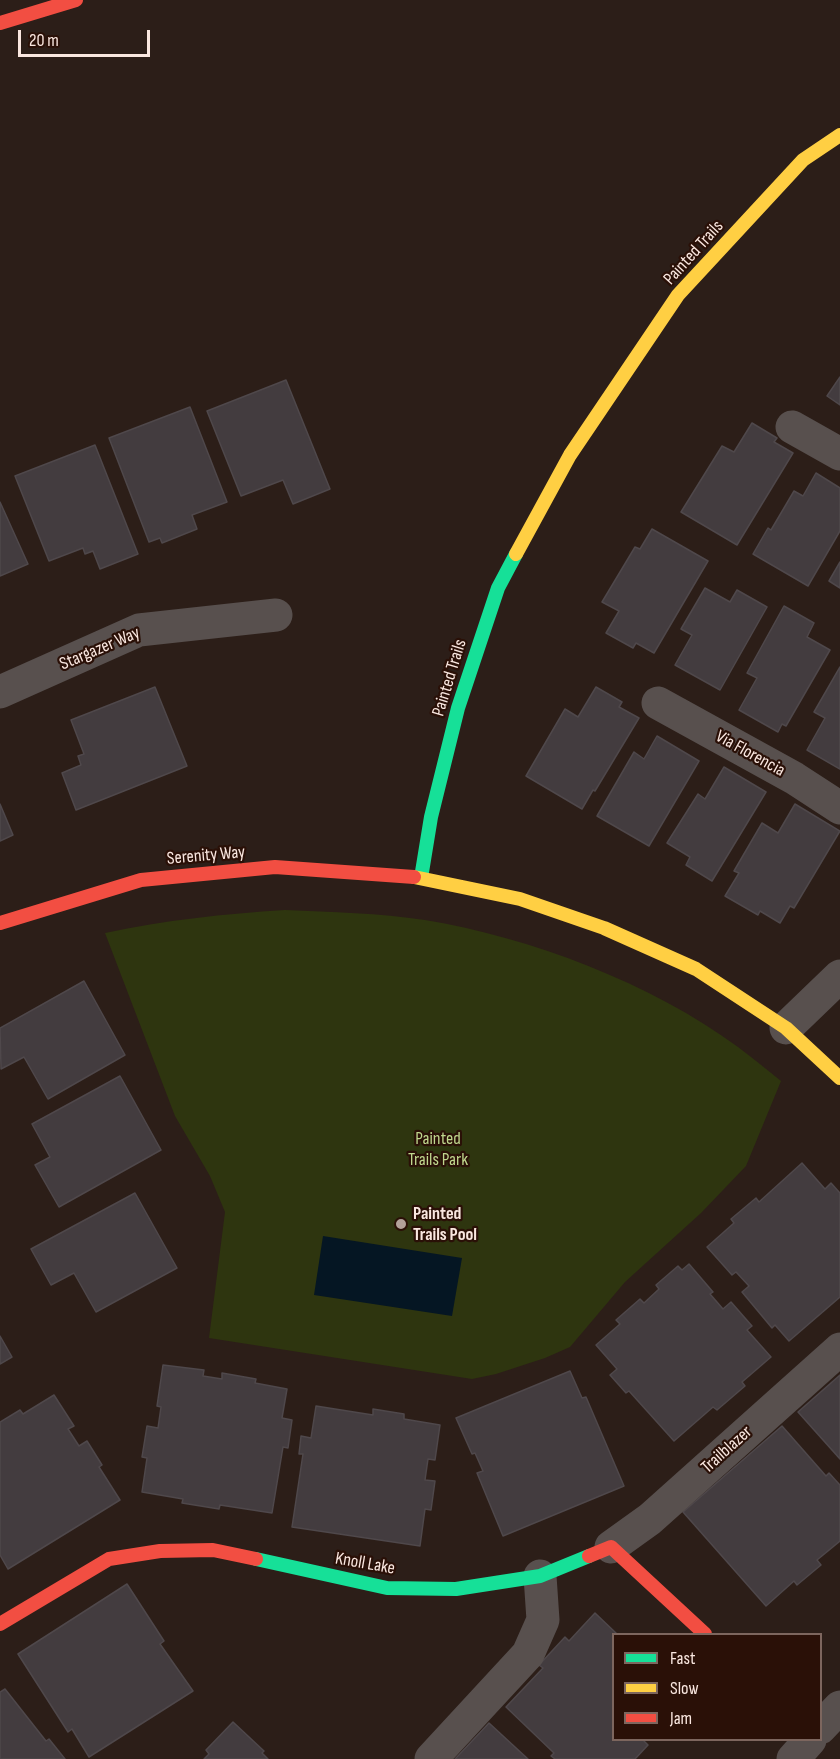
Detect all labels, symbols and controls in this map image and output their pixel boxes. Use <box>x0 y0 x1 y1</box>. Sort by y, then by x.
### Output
scale bar <box>21 18 153 56</box>
text: 20 m <box>29 30 59 51</box>
street label: Painted Trails <box>659 216 729 290</box>
street label: Stargazer Way <box>57 622 143 676</box>
street label: Painted Trails <box>428 637 472 719</box>
street label: Via Florencia <box>711 726 789 782</box>
street label: Serenity Way <box>166 842 246 870</box>
park label: Painted Trails Park <box>408 1128 468 1170</box>
place label: Painted Trails Pool <box>413 1203 477 1246</box>
marker: Painted Trails Pool <box>394 1217 408 1231</box>
street label: Trailblazer <box>697 1422 757 1478</box>
street label: Knoll Lake <box>333 1548 397 1580</box>
legend <box>612 1633 822 1741</box>
text: Fast <box>670 1648 695 1669</box>
text: Slow <box>670 1678 699 1699</box>
text: Jam <box>670 1708 692 1729</box>

